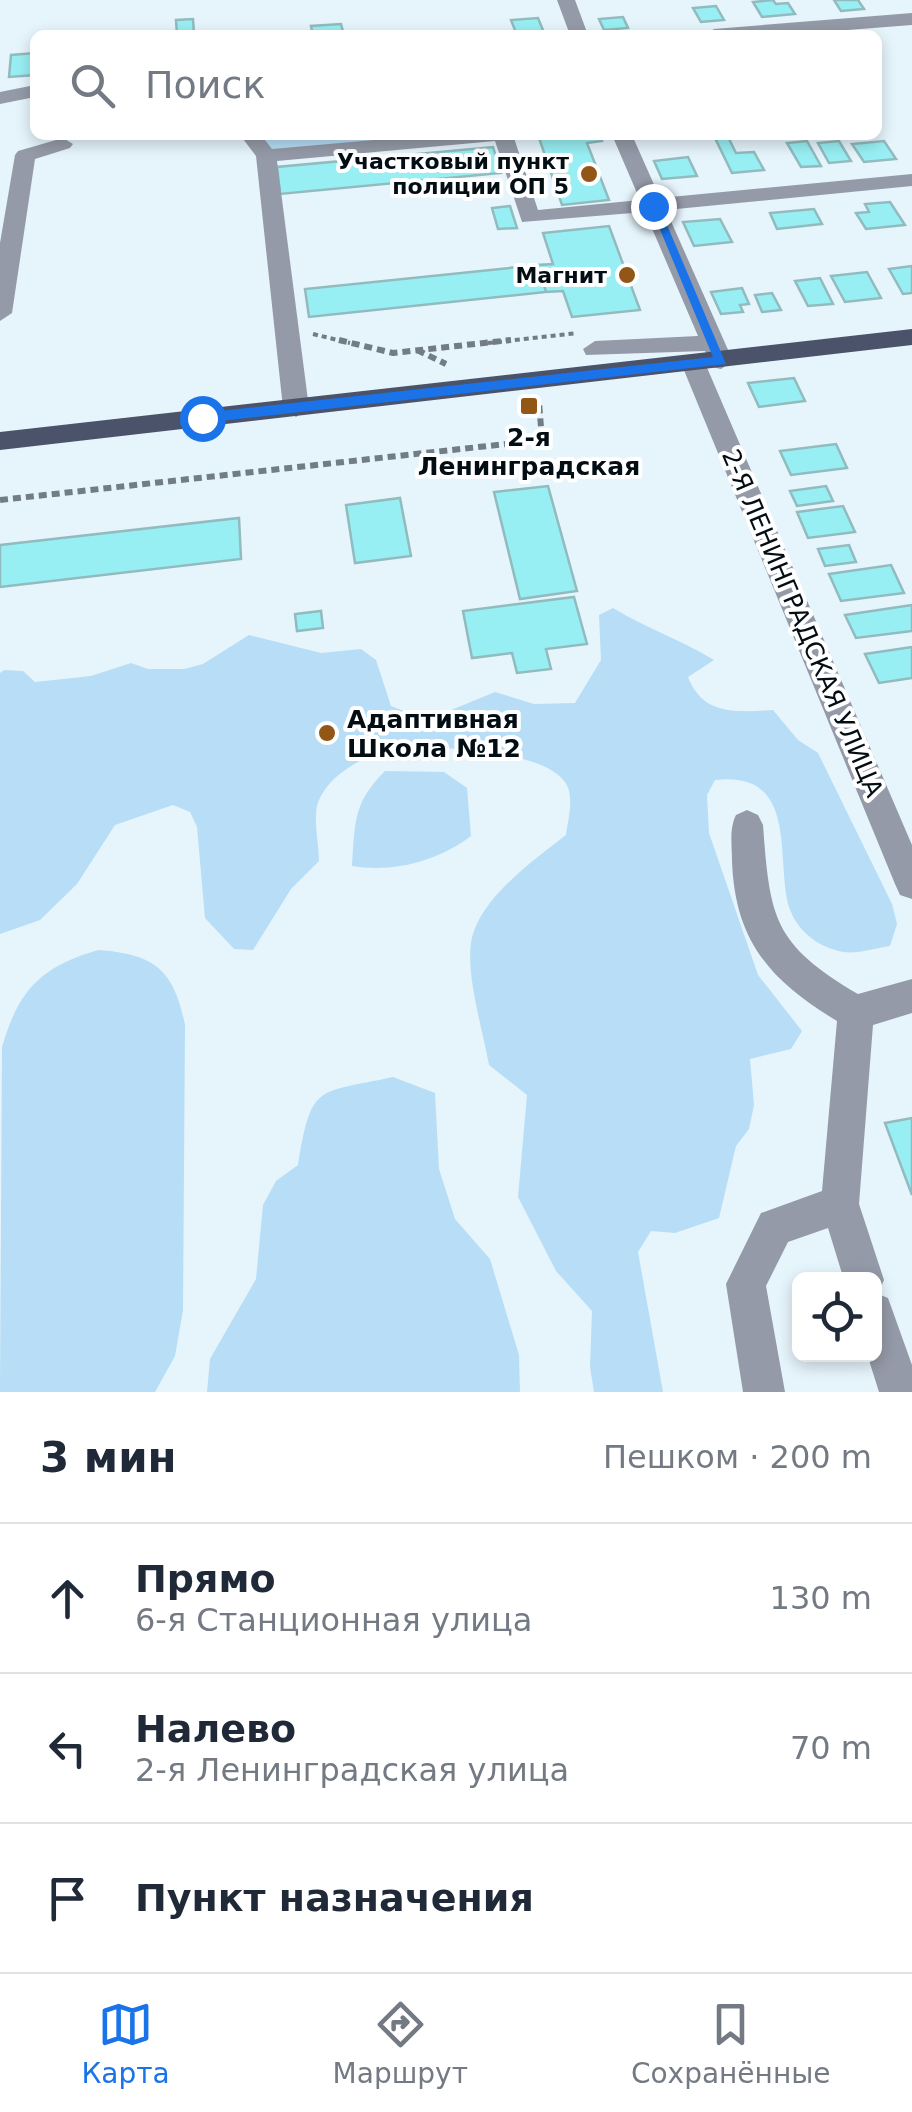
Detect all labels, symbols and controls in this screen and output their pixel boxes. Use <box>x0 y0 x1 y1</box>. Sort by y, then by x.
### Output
search box <box>30 30 882 140</box>
icon: search <box>65 58 120 113</box>
text: Поиск <box>145 63 265 107</box>
place label: Участковый пункт полиции ОП 5 <box>337 149 569 199</box>
marker: Участковый пункт полиции ОП 5 <box>578 163 600 185</box>
route end <box>631 184 677 230</box>
place label: Магнит <box>515 263 607 288</box>
marker: Магнит <box>616 264 638 286</box>
marker: 2-я Ленинградская <box>518 395 540 417</box>
route start <box>180 396 226 442</box>
place label: 2-я Ленинградская <box>418 423 640 481</box>
street label: 2-Я ЛЕНИНГРАДСКАЯ УЛИЦА <box>716 445 889 801</box>
place label: Адаптивная Школа №12 <box>347 705 521 763</box>
marker: Адаптивная Школа №12 <box>316 722 338 744</box>
map controls <box>792 1272 882 1362</box>
button: locate <box>792 1272 882 1362</box>
text: 3 мин <box>40 1433 177 1482</box>
text: Пешком · 200 m <box>603 1438 872 1476</box>
text: Прямо <box>135 1557 276 1601</box>
icon: ahead <box>40 1571 95 1626</box>
text: 130 m <box>770 1579 872 1617</box>
text: 6-я Станционная улица <box>135 1601 532 1639</box>
text: Налево <box>135 1707 296 1751</box>
icon: left <box>40 1721 95 1776</box>
text: 70 m <box>790 1729 872 1767</box>
text: 2-я Ленинградская улица <box>135 1751 569 1789</box>
icon: arrive <box>40 1871 95 1926</box>
text: Пункт назначения <box>135 1876 534 1920</box>
tab: Карта <box>81 1997 170 2090</box>
tab: Маршрут <box>333 1997 468 2090</box>
tab: Сохранённые <box>631 1997 831 2090</box>

